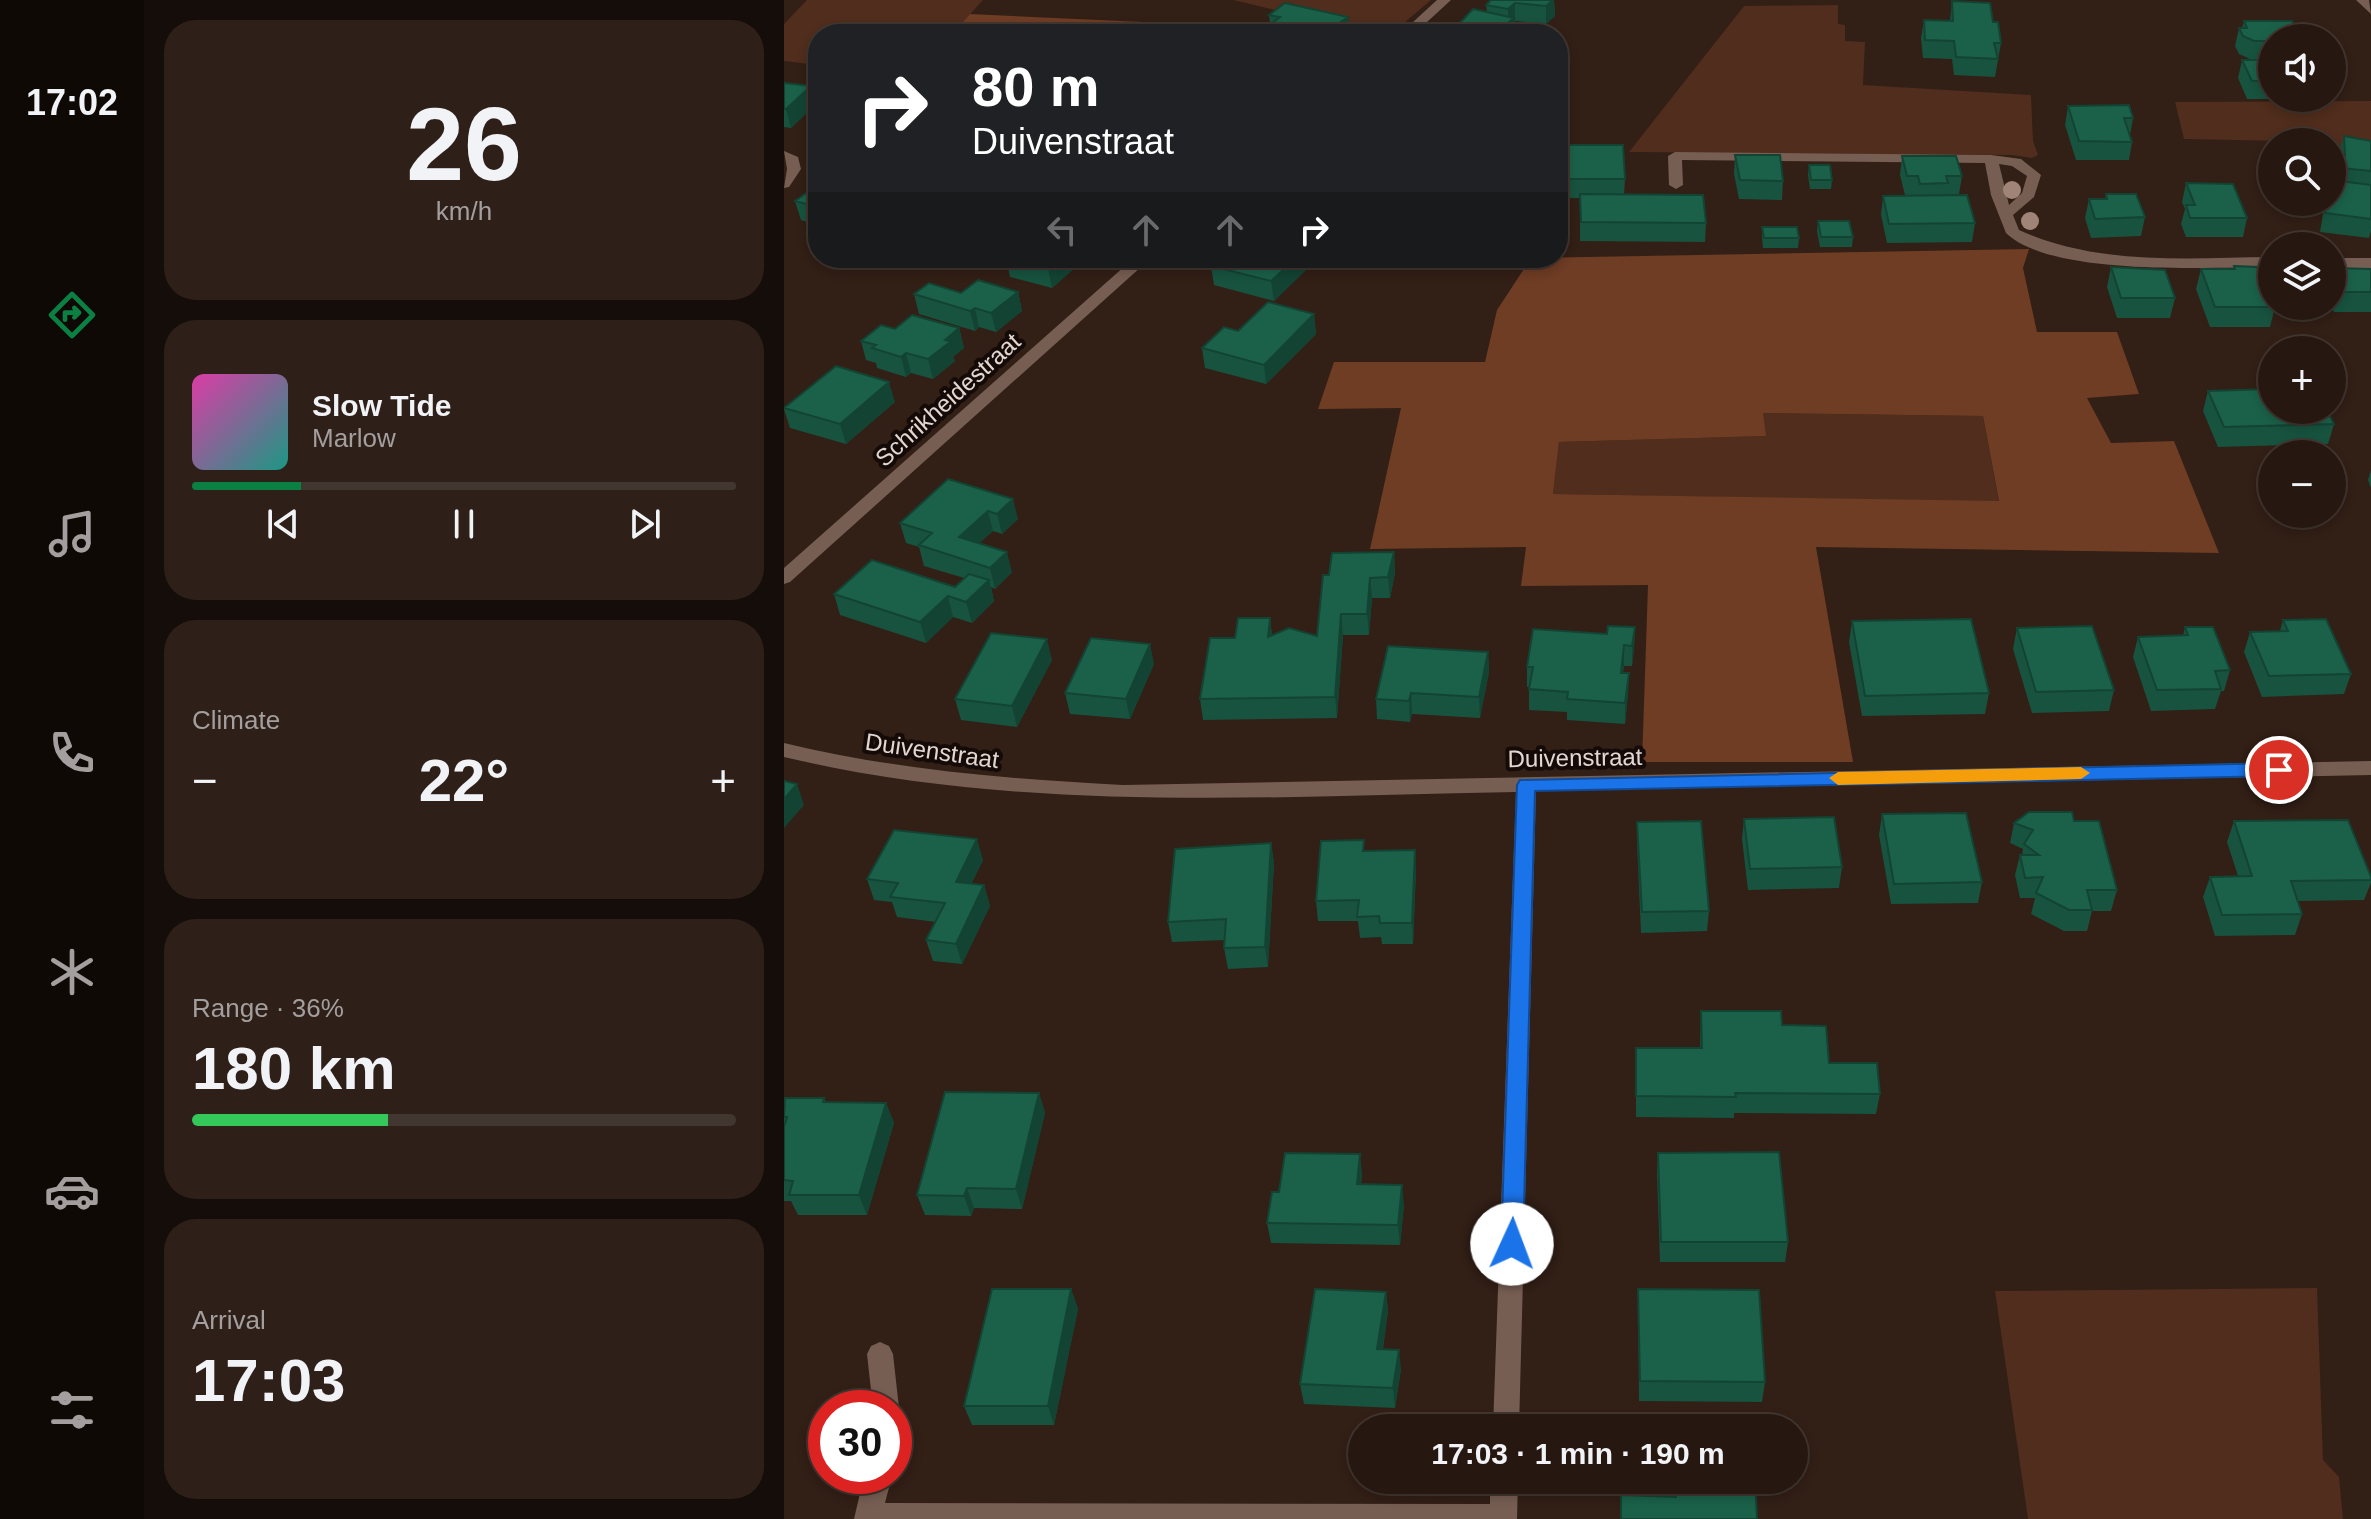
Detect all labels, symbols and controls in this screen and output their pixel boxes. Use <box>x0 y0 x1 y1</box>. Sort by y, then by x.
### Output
map controls <box>2258 24 2346 528</box>
button: sound <box>2258 24 2346 112</box>
text: 80 m <box>972 55 1100 118</box>
icon: right <box>840 56 944 160</box>
text: 17:02 <box>26 82 118 123</box>
text: 26 <box>406 86 522 202</box>
text: Duivenstraat <box>972 121 1174 162</box>
button: search <box>2258 128 2346 216</box>
text: km/h <box>436 196 492 226</box>
icon: left <box>1040 208 1084 252</box>
icon: ahead <box>1124 208 1168 252</box>
icon: ahead <box>1208 208 1252 252</box>
icon: right <box>1292 208 1336 252</box>
button: layers <box>2258 232 2346 320</box>
icon: directions <box>44 287 100 343</box>
street label: Schrikheidestraat <box>870 327 1026 472</box>
button: + <box>2258 336 2346 424</box>
text: Slow Tide <box>312 389 451 422</box>
text: Marlow <box>312 423 396 453</box>
button: − <box>2258 440 2346 528</box>
icon: previous <box>261 502 305 546</box>
icon: pause <box>442 502 486 546</box>
icon: next <box>623 502 667 546</box>
icon: music <box>44 506 100 562</box>
text: Climate <box>192 705 280 735</box>
icon: phone <box>44 725 100 781</box>
street label: Duivenstraat <box>863 728 1001 773</box>
pin <box>2245 736 2313 804</box>
street label: Duivenstraat <box>1507 743 1643 772</box>
text: 22° <box>419 747 509 814</box>
icon: arrive <box>2257 748 2301 792</box>
text: − <box>192 756 218 805</box>
text: + <box>710 756 736 805</box>
icon: climate <box>44 944 100 1000</box>
text: Range · 36% <box>192 993 344 1023</box>
text: 180 km <box>192 1035 396 1102</box>
icon: car <box>44 1163 100 1219</box>
position arrow <box>1470 1202 1554 1286</box>
text: Arrival <box>192 1305 266 1335</box>
text: 17:03 <box>192 1347 345 1414</box>
icon: filters <box>44 1382 100 1438</box>
speed limit sign: 30 <box>808 1390 912 1494</box>
text: 17:03 · 1 min · 190 m <box>1431 1437 1725 1470</box>

